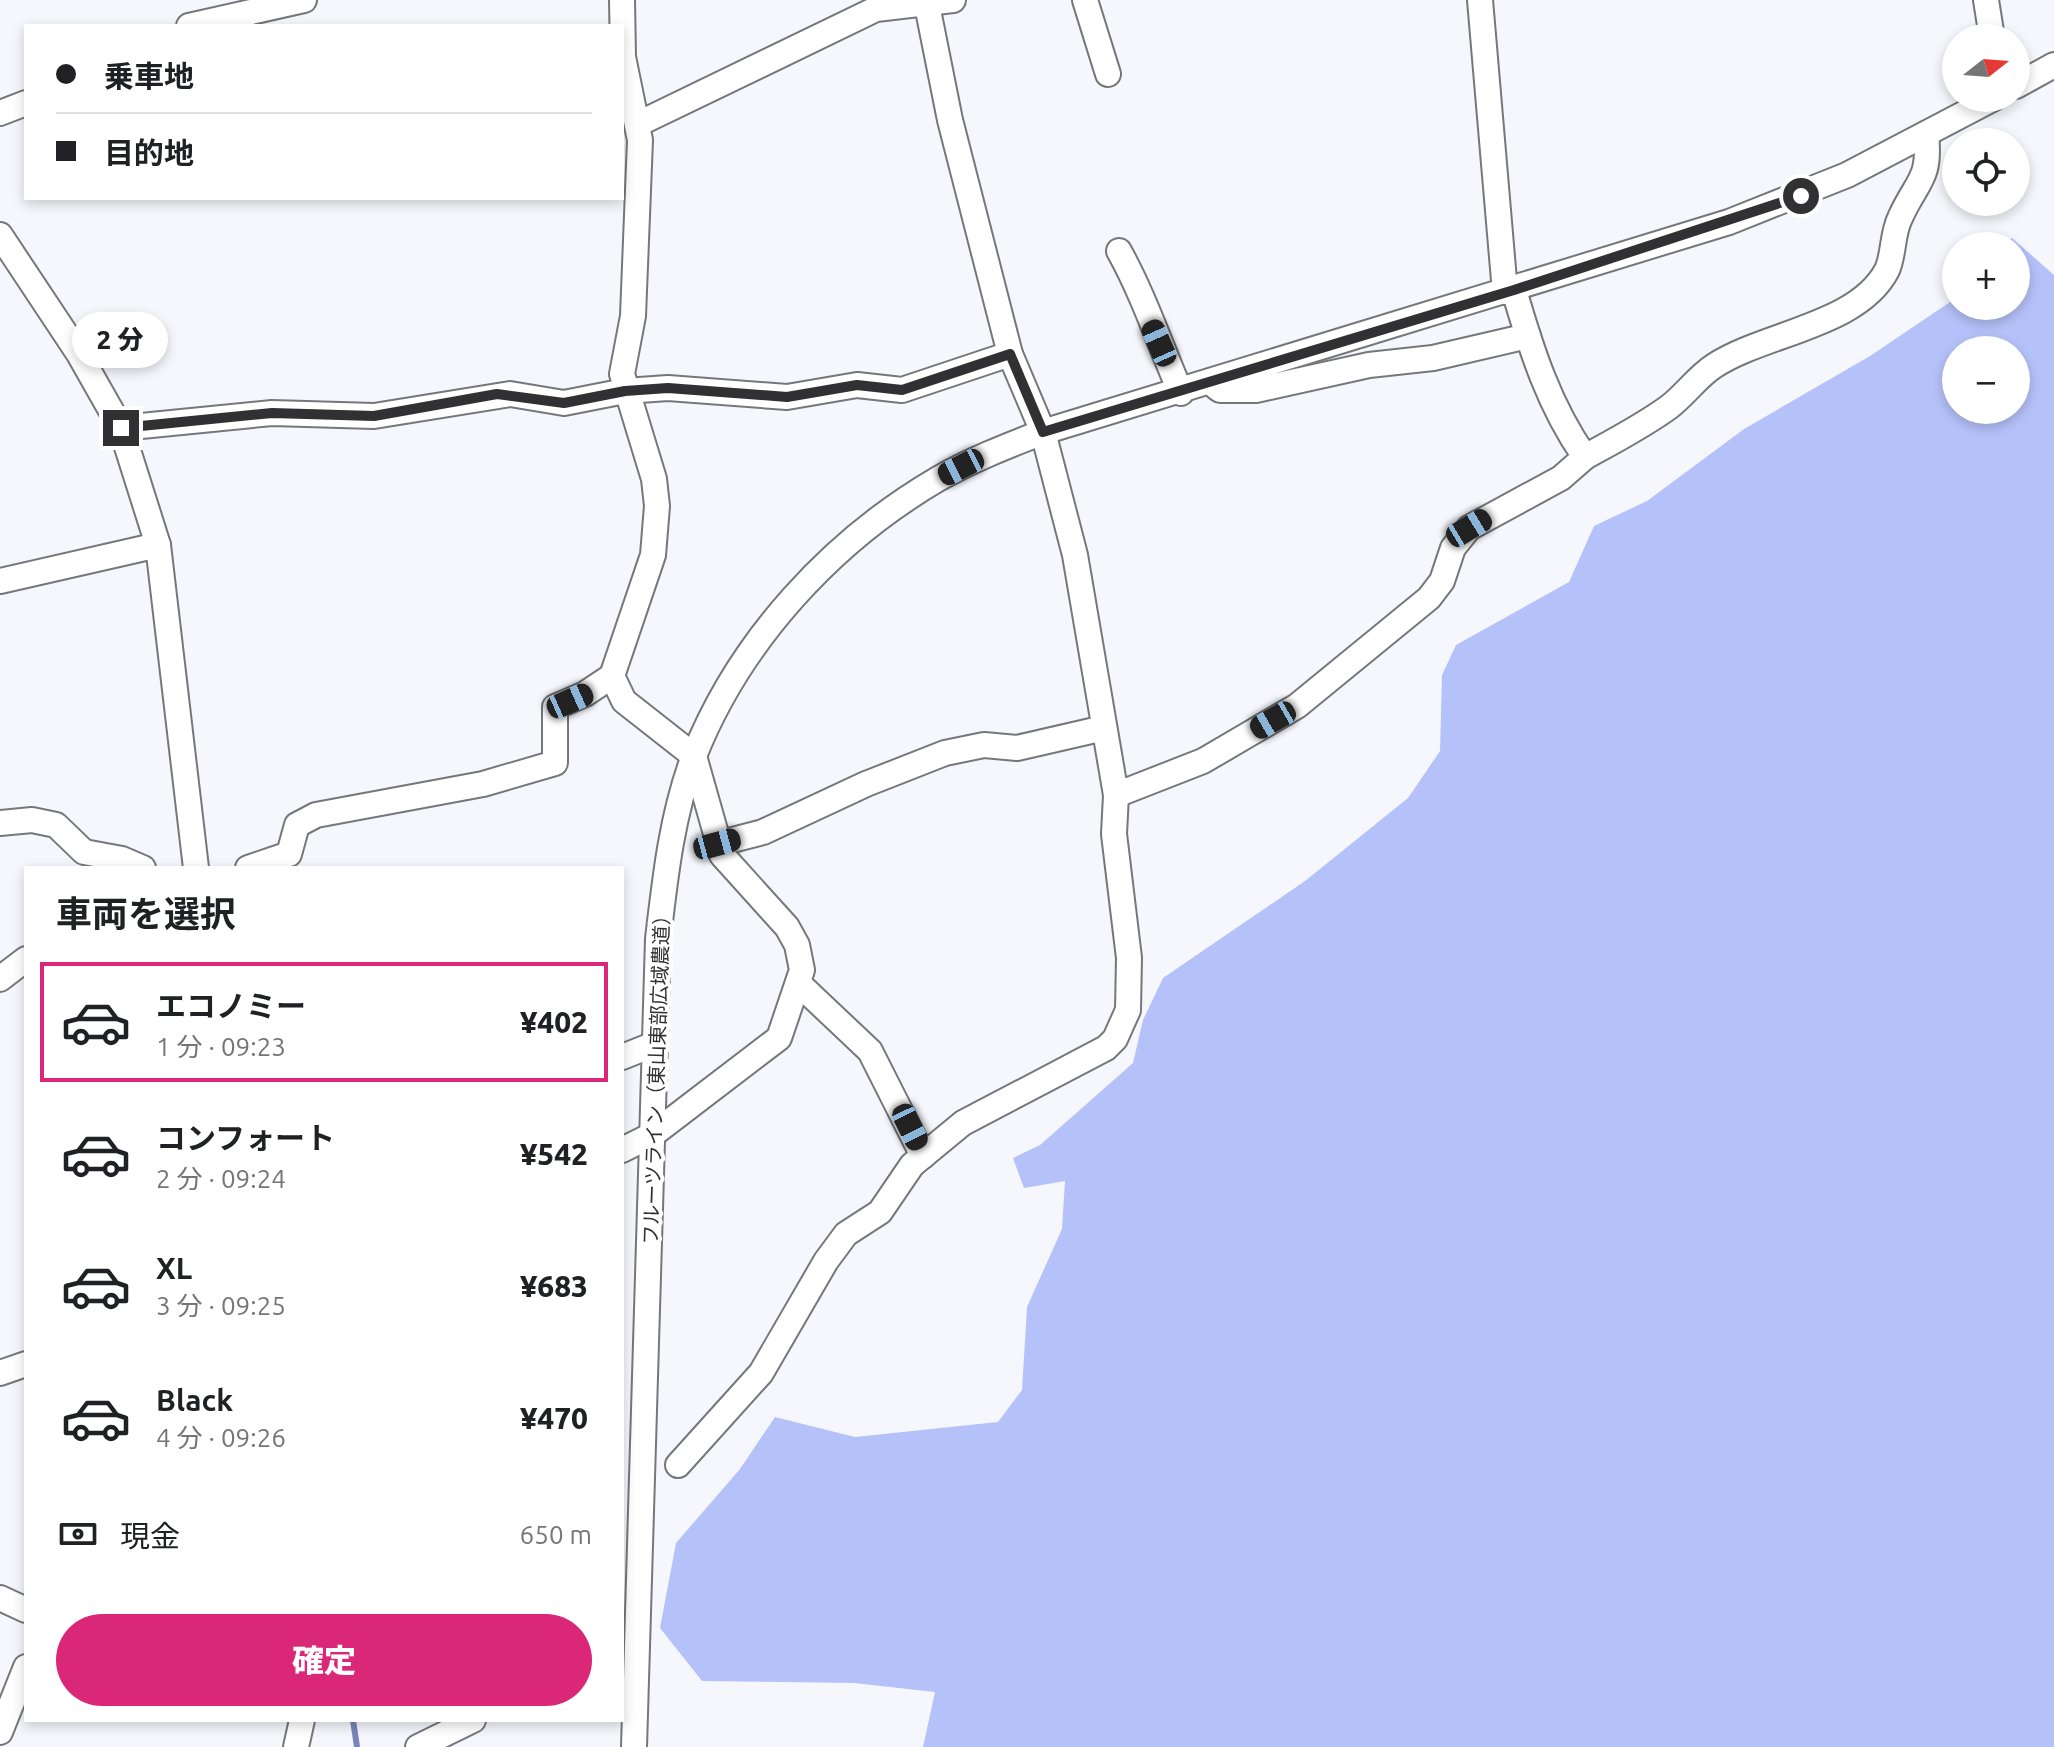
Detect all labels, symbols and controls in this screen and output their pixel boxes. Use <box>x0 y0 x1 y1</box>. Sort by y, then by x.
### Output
north arrow <box>1942 24 2030 112</box>
map controls <box>1942 24 2030 424</box>
text: 乗車地 <box>104 59 194 93</box>
button: locate <box>1942 128 2030 216</box>
text: 目的地 <box>104 136 194 170</box>
route start <box>1783 178 1819 214</box>
button: + <box>1942 232 2030 320</box>
callout: 2 分 <box>73 312 169 368</box>
car <box>1138 316 1180 370</box>
text: 2 分 <box>97 325 143 354</box>
button: − <box>1942 336 2030 424</box>
route end <box>103 410 139 446</box>
car <box>934 445 988 489</box>
car <box>1442 505 1496 551</box>
car <box>543 680 597 722</box>
car <box>1246 698 1300 742</box>
car <box>691 826 743 862</box>
text: 車両を選択 <box>56 893 236 934</box>
street label: フルーツライン（東山東部広域農道） <box>639 905 673 1245</box>
icon: car <box>60 986 132 1058</box>
text: エコノミー <box>156 989 306 1023</box>
text: ¥402 <box>520 1005 588 1039</box>
text: 1 分 · 09:23 <box>156 1032 286 1061</box>
car <box>889 1100 931 1154</box>
icon: car <box>60 1118 132 1190</box>
text: コンフォート <box>156 1121 335 1155</box>
text: ¥542 <box>520 1137 588 1171</box>
text: 2 分 · 09:24 <box>156 1164 286 1193</box>
icon: car <box>60 1250 132 1322</box>
text: XL <box>156 1251 192 1285</box>
text: ¥683 <box>520 1269 588 1303</box>
text: 3 分 · 09:25 <box>156 1291 286 1320</box>
icon: car <box>60 1382 132 1454</box>
text: Black <box>156 1383 233 1417</box>
text: ¥470 <box>520 1401 588 1435</box>
text: 4 分 · 09:26 <box>156 1423 286 1452</box>
icon: cash <box>56 1512 100 1556</box>
text: 現金 <box>120 1519 180 1553</box>
text: 650 m <box>520 1520 592 1549</box>
button: 確定 <box>56 1614 592 1706</box>

